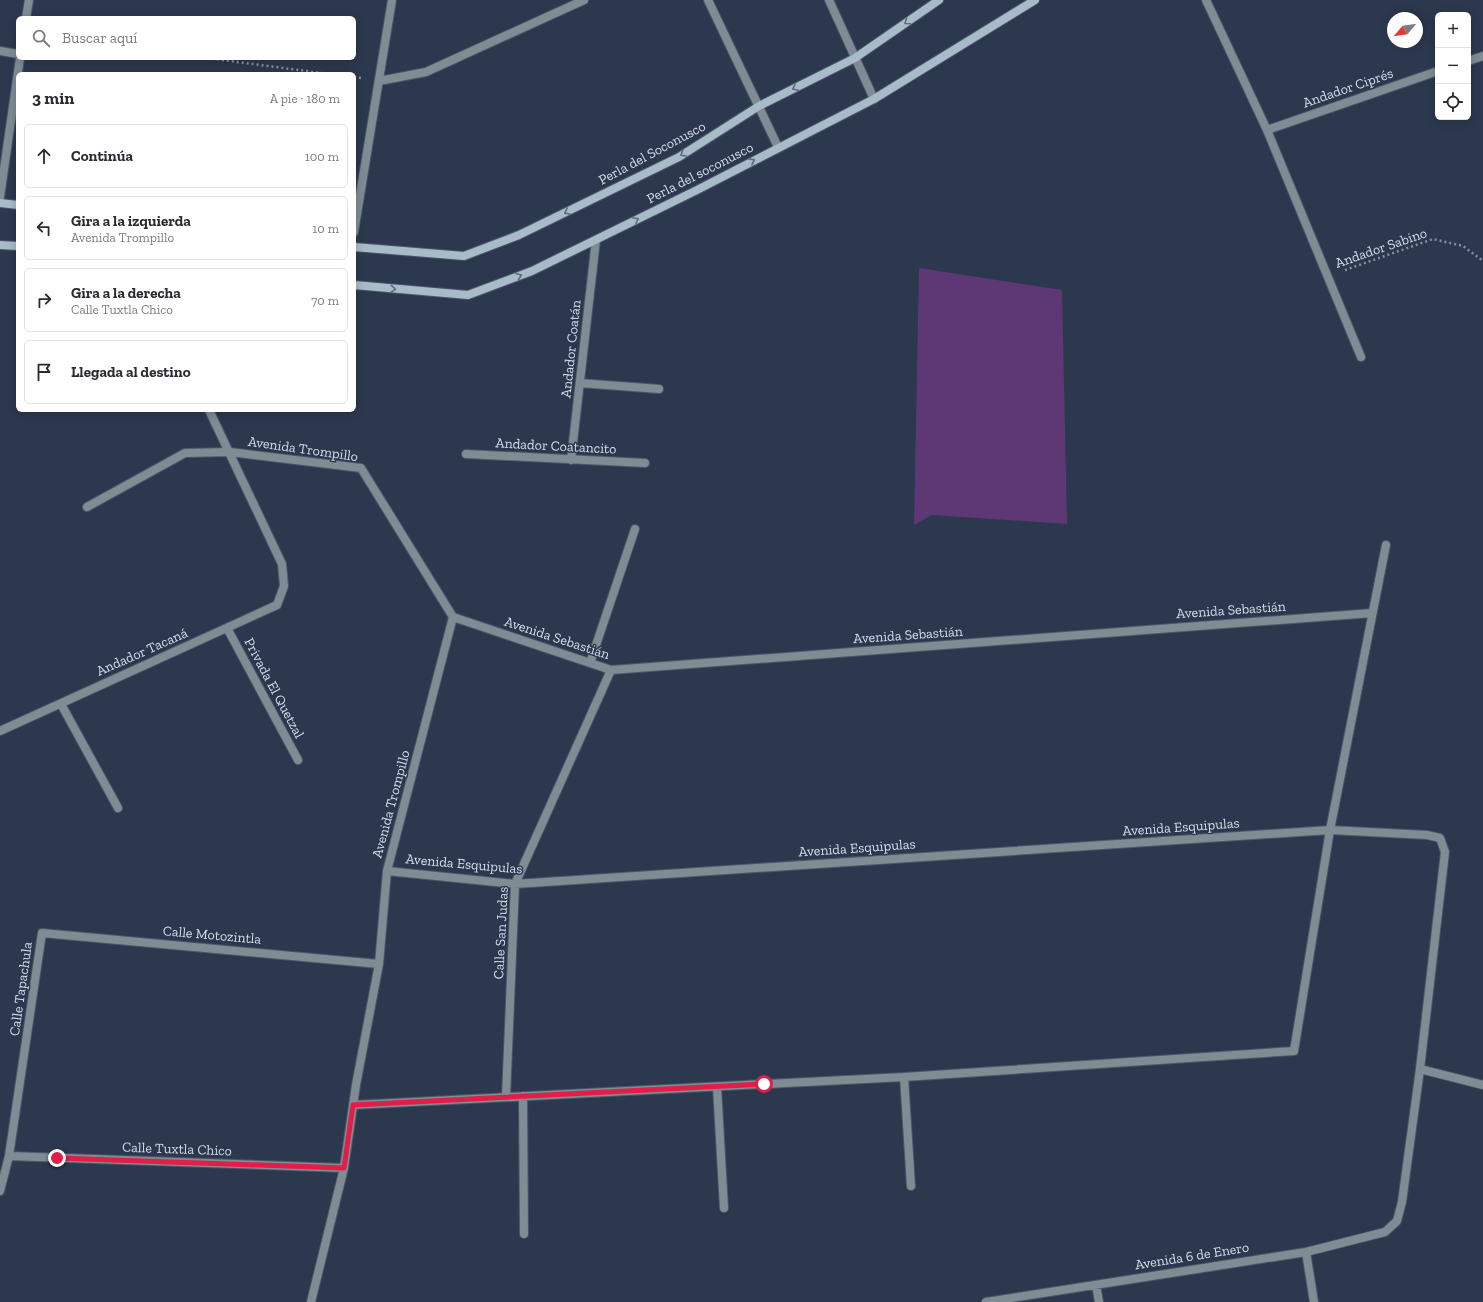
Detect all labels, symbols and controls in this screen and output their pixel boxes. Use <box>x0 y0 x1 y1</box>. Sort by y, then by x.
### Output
north arrow <box>1387 12 1423 48</box>
map controls <box>1435 12 1471 120</box>
button: + <box>1435 12 1471 48</box>
search box <box>16 16 356 60</box>
one-way arrow <box>904 17 911 24</box>
icon: search <box>30 27 52 49</box>
text: Buscar aquí <box>62 29 138 47</box>
button: − <box>1435 48 1471 84</box>
street label: Andador Ciprés <box>1301 65 1395 111</box>
one-way arrow <box>792 83 799 91</box>
button: locate <box>1435 84 1471 120</box>
text: 3 min <box>32 88 74 108</box>
text: A pie · 180 m <box>270 91 340 106</box>
street label: Perla del Soconusco <box>596 118 708 188</box>
street label: Perla del soconusco <box>644 139 756 207</box>
icon: ahead <box>33 145 55 167</box>
text: Continúa <box>71 147 133 165</box>
text: 100 m <box>305 149 339 164</box>
one-way arrow <box>680 149 687 157</box>
one-way arrow <box>748 159 755 166</box>
one-way arrow <box>563 207 571 215</box>
text: Gira a la izquierda <box>71 212 191 230</box>
icon: left <box>33 217 55 239</box>
one-way arrow <box>632 217 640 225</box>
text: 10 m <box>312 221 339 236</box>
street label: Andador Sabino <box>1333 224 1429 272</box>
text: Avenida Trompillo <box>71 230 174 245</box>
one-way arrow <box>515 273 522 281</box>
text: Gira a la derecha <box>71 284 181 302</box>
one-way arrow <box>390 284 396 293</box>
icon: right <box>33 289 55 311</box>
text: 70 m <box>311 293 339 308</box>
street label: Andador Coatán <box>557 299 585 399</box>
text: Calle Tuxtla Chico <box>71 302 173 317</box>
icon: arrive <box>33 361 55 383</box>
text: Llegada al destino <box>71 363 191 381</box>
street label: Avenida Trompillo <box>247 433 359 465</box>
street label: Andador Coatancito <box>495 434 617 458</box>
street label: Avenida Sebastián <box>1176 598 1286 622</box>
street label: Avenida Sebastián <box>502 613 612 663</box>
street label: Avenida Sebastián <box>853 623 963 647</box>
street label: Andador Tacaná <box>94 624 190 680</box>
street label: Privada El Quetzal <box>240 635 308 741</box>
street label: Avenida Trompillo <box>368 748 414 860</box>
street label: Avenida Esquipulas <box>1122 814 1240 840</box>
street label: Avenida Esquipulas <box>798 835 916 861</box>
street label: Avenida Esquipulas <box>405 850 523 878</box>
street label: Calle San Judas <box>490 886 512 980</box>
street label: Calle Motozintla <box>162 922 262 948</box>
street label: Calle Tapachula <box>6 941 36 1037</box>
route start <box>755 1075 773 1093</box>
street label: Calle Tuxtla Chico <box>122 1139 232 1159</box>
route end <box>48 1149 66 1167</box>
street label: Avenida 6 de Enero <box>1134 1239 1250 1273</box>

